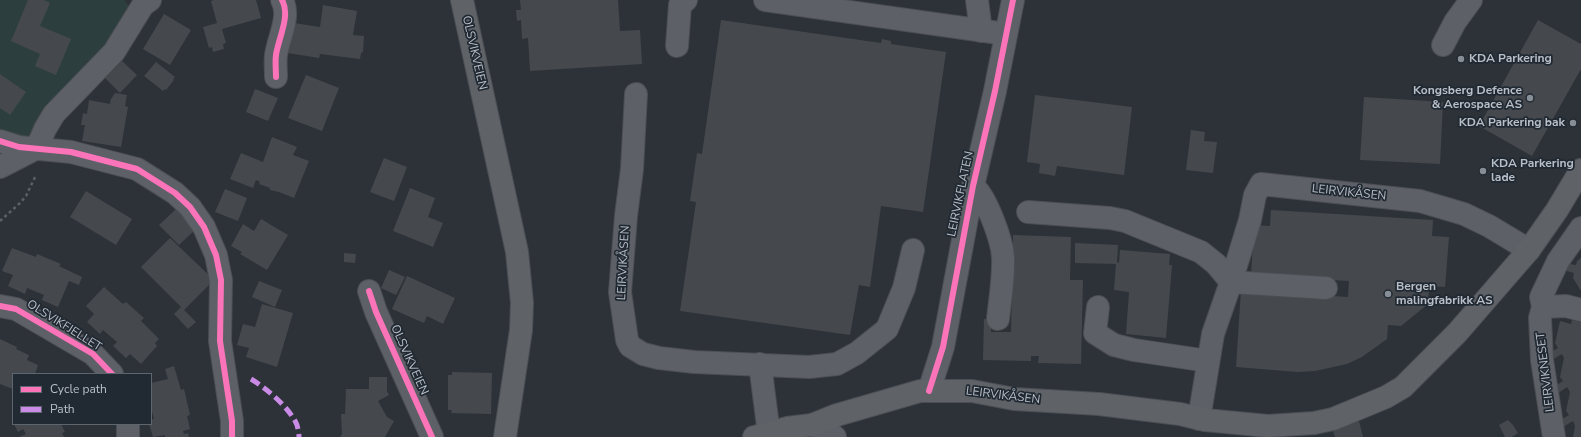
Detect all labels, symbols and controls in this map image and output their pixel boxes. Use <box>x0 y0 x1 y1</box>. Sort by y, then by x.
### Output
street label: OLSVIKVEIEN <box>458 15 490 91</box>
place label: KDA Parkering <box>1469 52 1552 66</box>
marker: KDA Parkering <box>1456 54 1466 64</box>
place label: Kongsberg Defence & Aerospace AS <box>1413 84 1522 112</box>
marker: Kongsberg Defence & Aerospace AS <box>1525 93 1535 103</box>
place label: KDA Parkering bak <box>1459 116 1565 130</box>
marker: KDA Parkering bak <box>1568 118 1578 128</box>
street label: LEIRVIKFLATEN <box>945 150 977 238</box>
place label: KDA Parkering lade <box>1491 157 1574 185</box>
marker: KDA Parkering lade <box>1478 166 1488 176</box>
street label: LEIRVIKÅSEN <box>1311 182 1387 204</box>
street label: LEIRVIKÅSEN <box>615 225 633 301</box>
place label: Bergen malingfabrikk AS <box>1396 280 1493 308</box>
marker: Bergen malingfabrikk AS <box>1383 289 1393 299</box>
street label: OLSVIKFJELLET <box>24 297 104 355</box>
street label: OLSVIKVEIEN <box>387 323 431 397</box>
street label: LEIRVIKNESET <box>1534 331 1558 413</box>
legend <box>12 373 152 425</box>
text: Cycle path <box>50 381 107 397</box>
street label: LEIRVIKÅSEN <box>965 384 1041 408</box>
text: Path <box>50 401 75 417</box>

